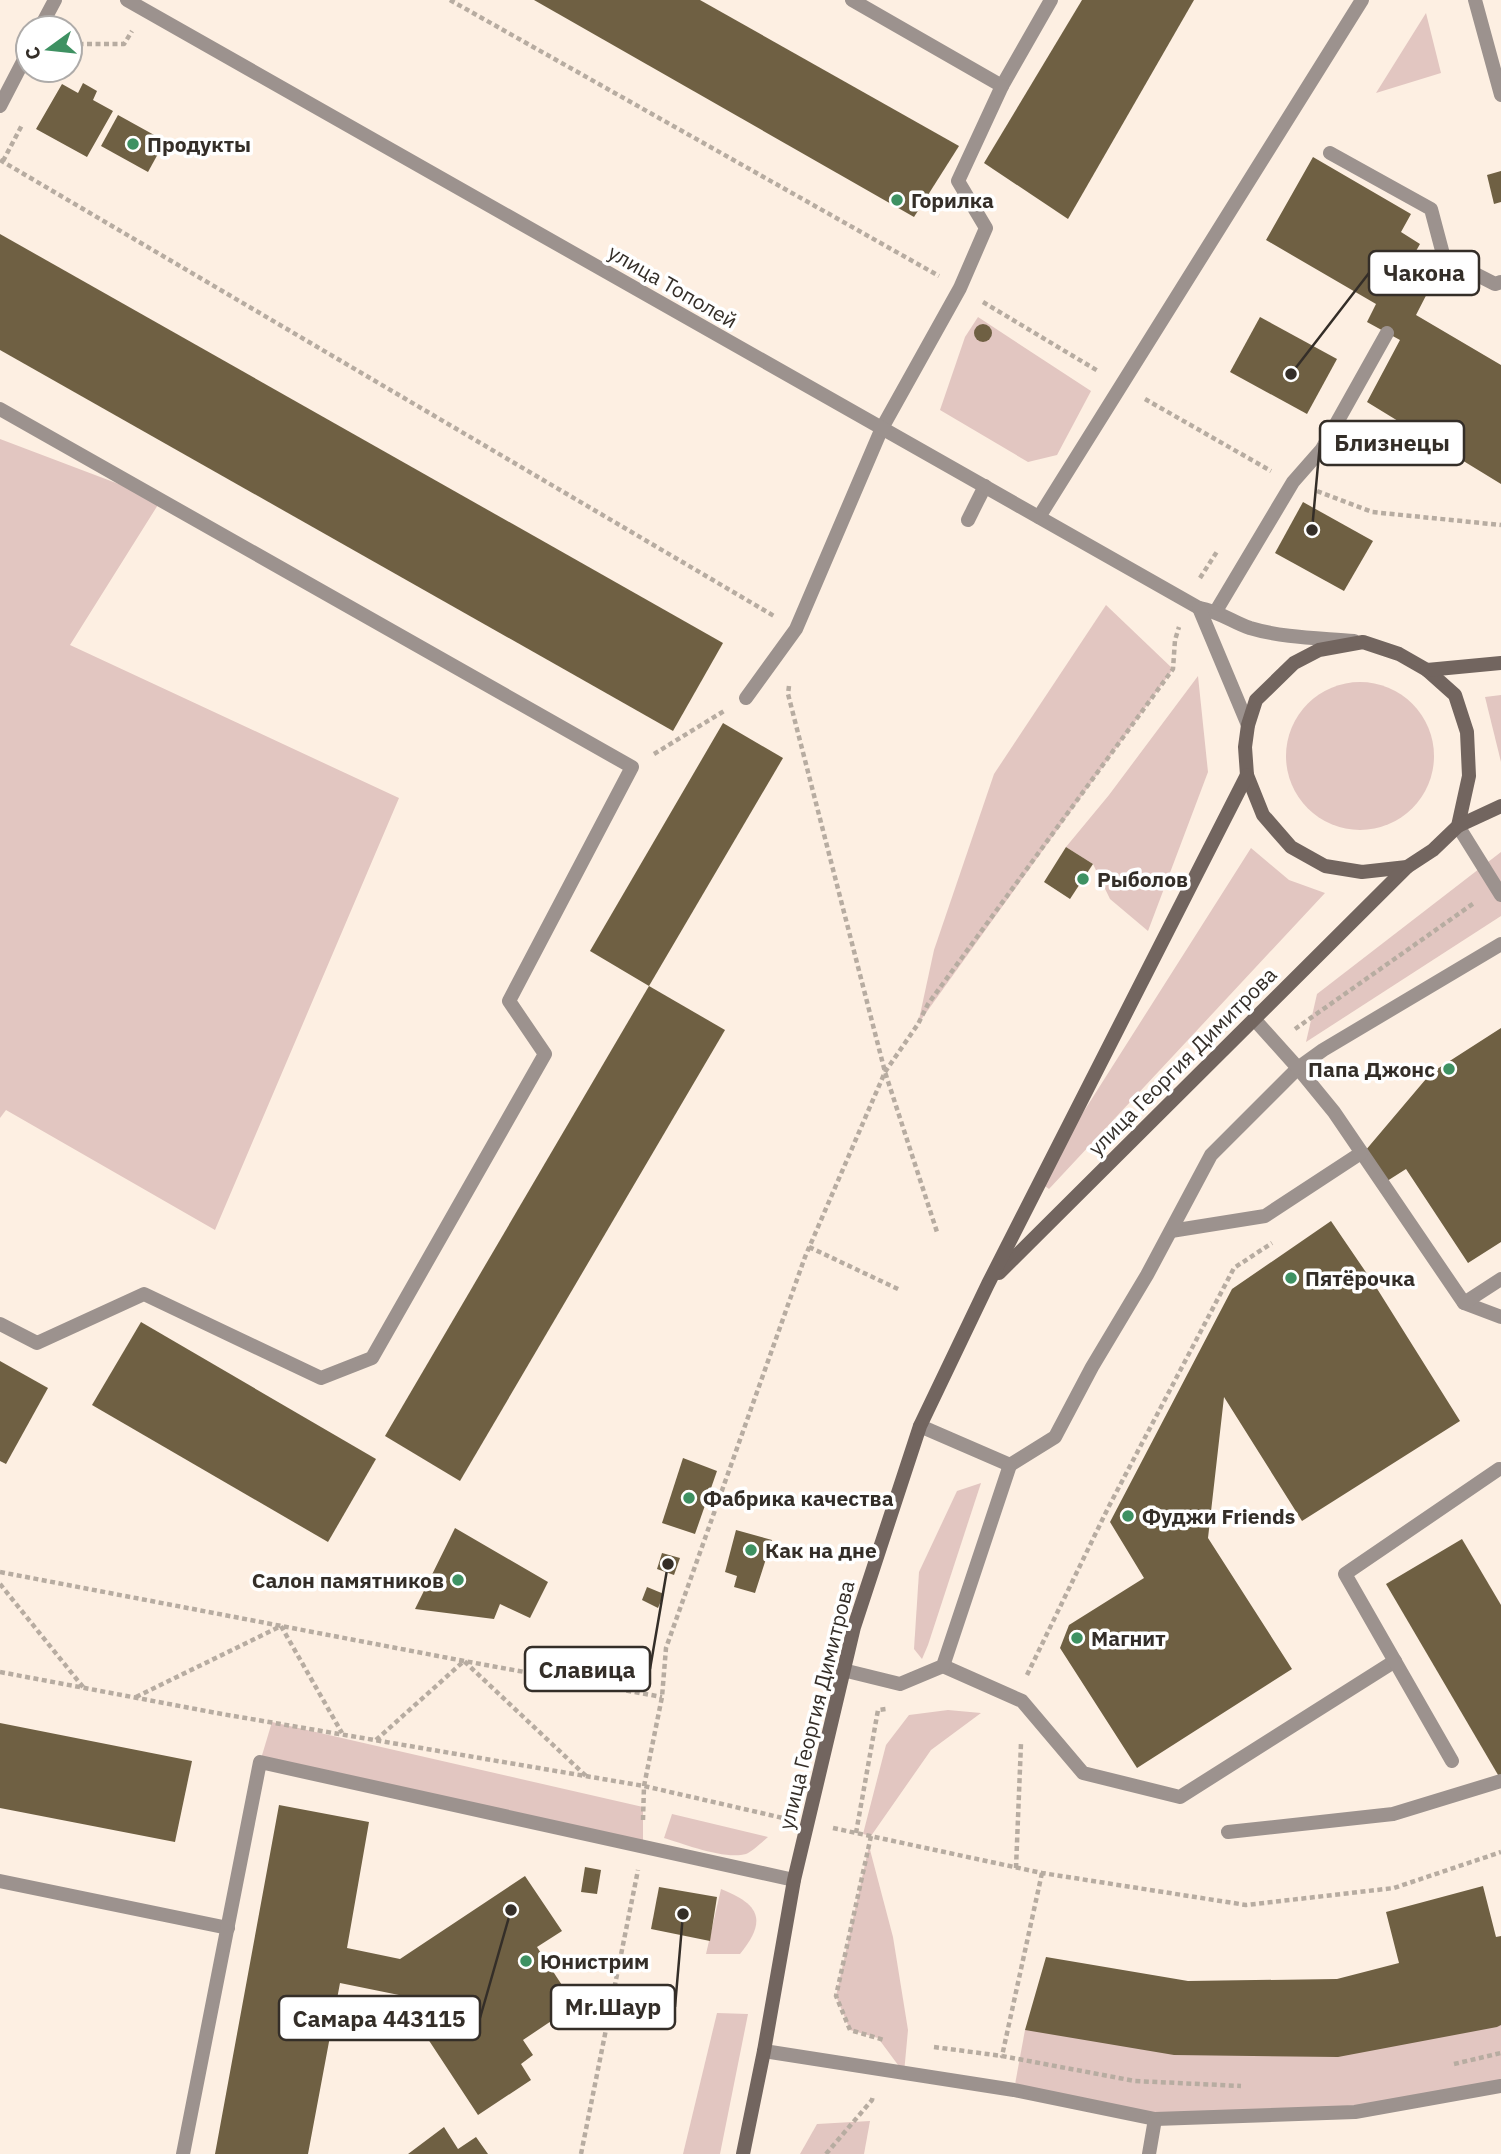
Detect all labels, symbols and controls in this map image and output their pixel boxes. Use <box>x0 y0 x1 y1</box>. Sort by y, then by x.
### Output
north arrow <box>14 14 84 84</box>
text: С <box>19 44 46 62</box>
place label: Продукты <box>147 130 251 158</box>
marker: Продукты <box>125 136 141 152</box>
place label: Горилка <box>911 186 994 214</box>
marker: Горилка <box>889 192 905 208</box>
street label: улица Тополей <box>603 238 743 334</box>
callout: Чакона <box>1369 251 1479 295</box>
text: Чакона <box>1383 257 1465 287</box>
callout: Близнецы <box>1320 421 1464 465</box>
text: Близнецы <box>1334 427 1450 457</box>
place label: Рыболов <box>1097 865 1188 893</box>
marker: Рыболов <box>1075 871 1091 887</box>
street label: улица Георгия Димитрова <box>1082 961 1282 1161</box>
place label: Папа Джонс <box>1308 1055 1435 1083</box>
marker: Папа Джонс <box>1441 1061 1457 1077</box>
place label: Пятёрочка <box>1305 1264 1415 1292</box>
marker: Пятёрочка <box>1283 1270 1299 1286</box>
place label: Фабрика качества <box>703 1484 894 1512</box>
marker: Фабрика качества <box>681 1490 697 1506</box>
place label: Фуджи Friends <box>1142 1502 1295 1530</box>
marker: Фуджи Friends <box>1120 1508 1136 1524</box>
place label: Как на дне <box>765 1536 877 1564</box>
marker: Как на дне <box>743 1542 759 1558</box>
place label: Салон памятников <box>252 1566 444 1594</box>
marker: Салон памятников <box>450 1572 466 1588</box>
street label: улица Георгия Димитрова <box>771 1577 861 1833</box>
place label: Магнит <box>1091 1624 1166 1652</box>
marker: Магнит <box>1069 1630 1085 1646</box>
callout: Славица <box>525 1647 650 1691</box>
text: Славица <box>538 1654 636 1684</box>
place label: Юнистрим <box>540 1947 649 1975</box>
marker: Юнистрим <box>518 1953 534 1969</box>
callout: Mr.Шаур <box>551 1985 675 2029</box>
text: Mr.Шаур <box>565 1991 661 2021</box>
callout: Самара 443115 <box>279 1996 480 2040</box>
text: Самара 443115 <box>292 2003 466 2033</box>

